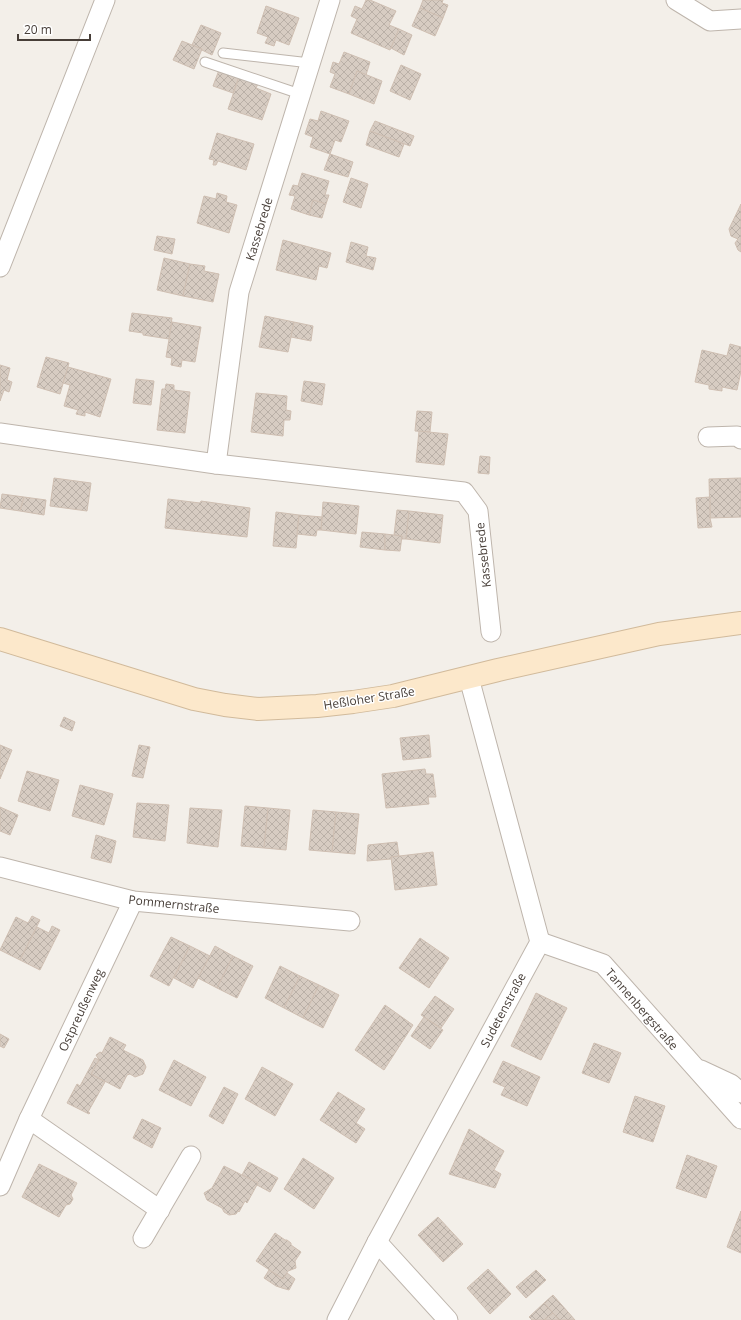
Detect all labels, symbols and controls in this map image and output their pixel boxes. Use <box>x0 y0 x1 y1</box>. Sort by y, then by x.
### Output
scale bar <box>18 16 90 42</box>
text: 20 m <box>24 21 52 38</box>
street label: Kassebrede <box>241 195 277 263</box>
street label: Kassebrede <box>471 521 495 588</box>
street label: Heßloher Straße <box>322 682 416 714</box>
street label: Pommernstraße <box>128 891 221 917</box>
street label: Tannenbergstraße <box>602 964 682 1054</box>
street label: Ostpreußenweg <box>54 965 108 1054</box>
street label: Sudetenstraße <box>476 970 530 1050</box>

